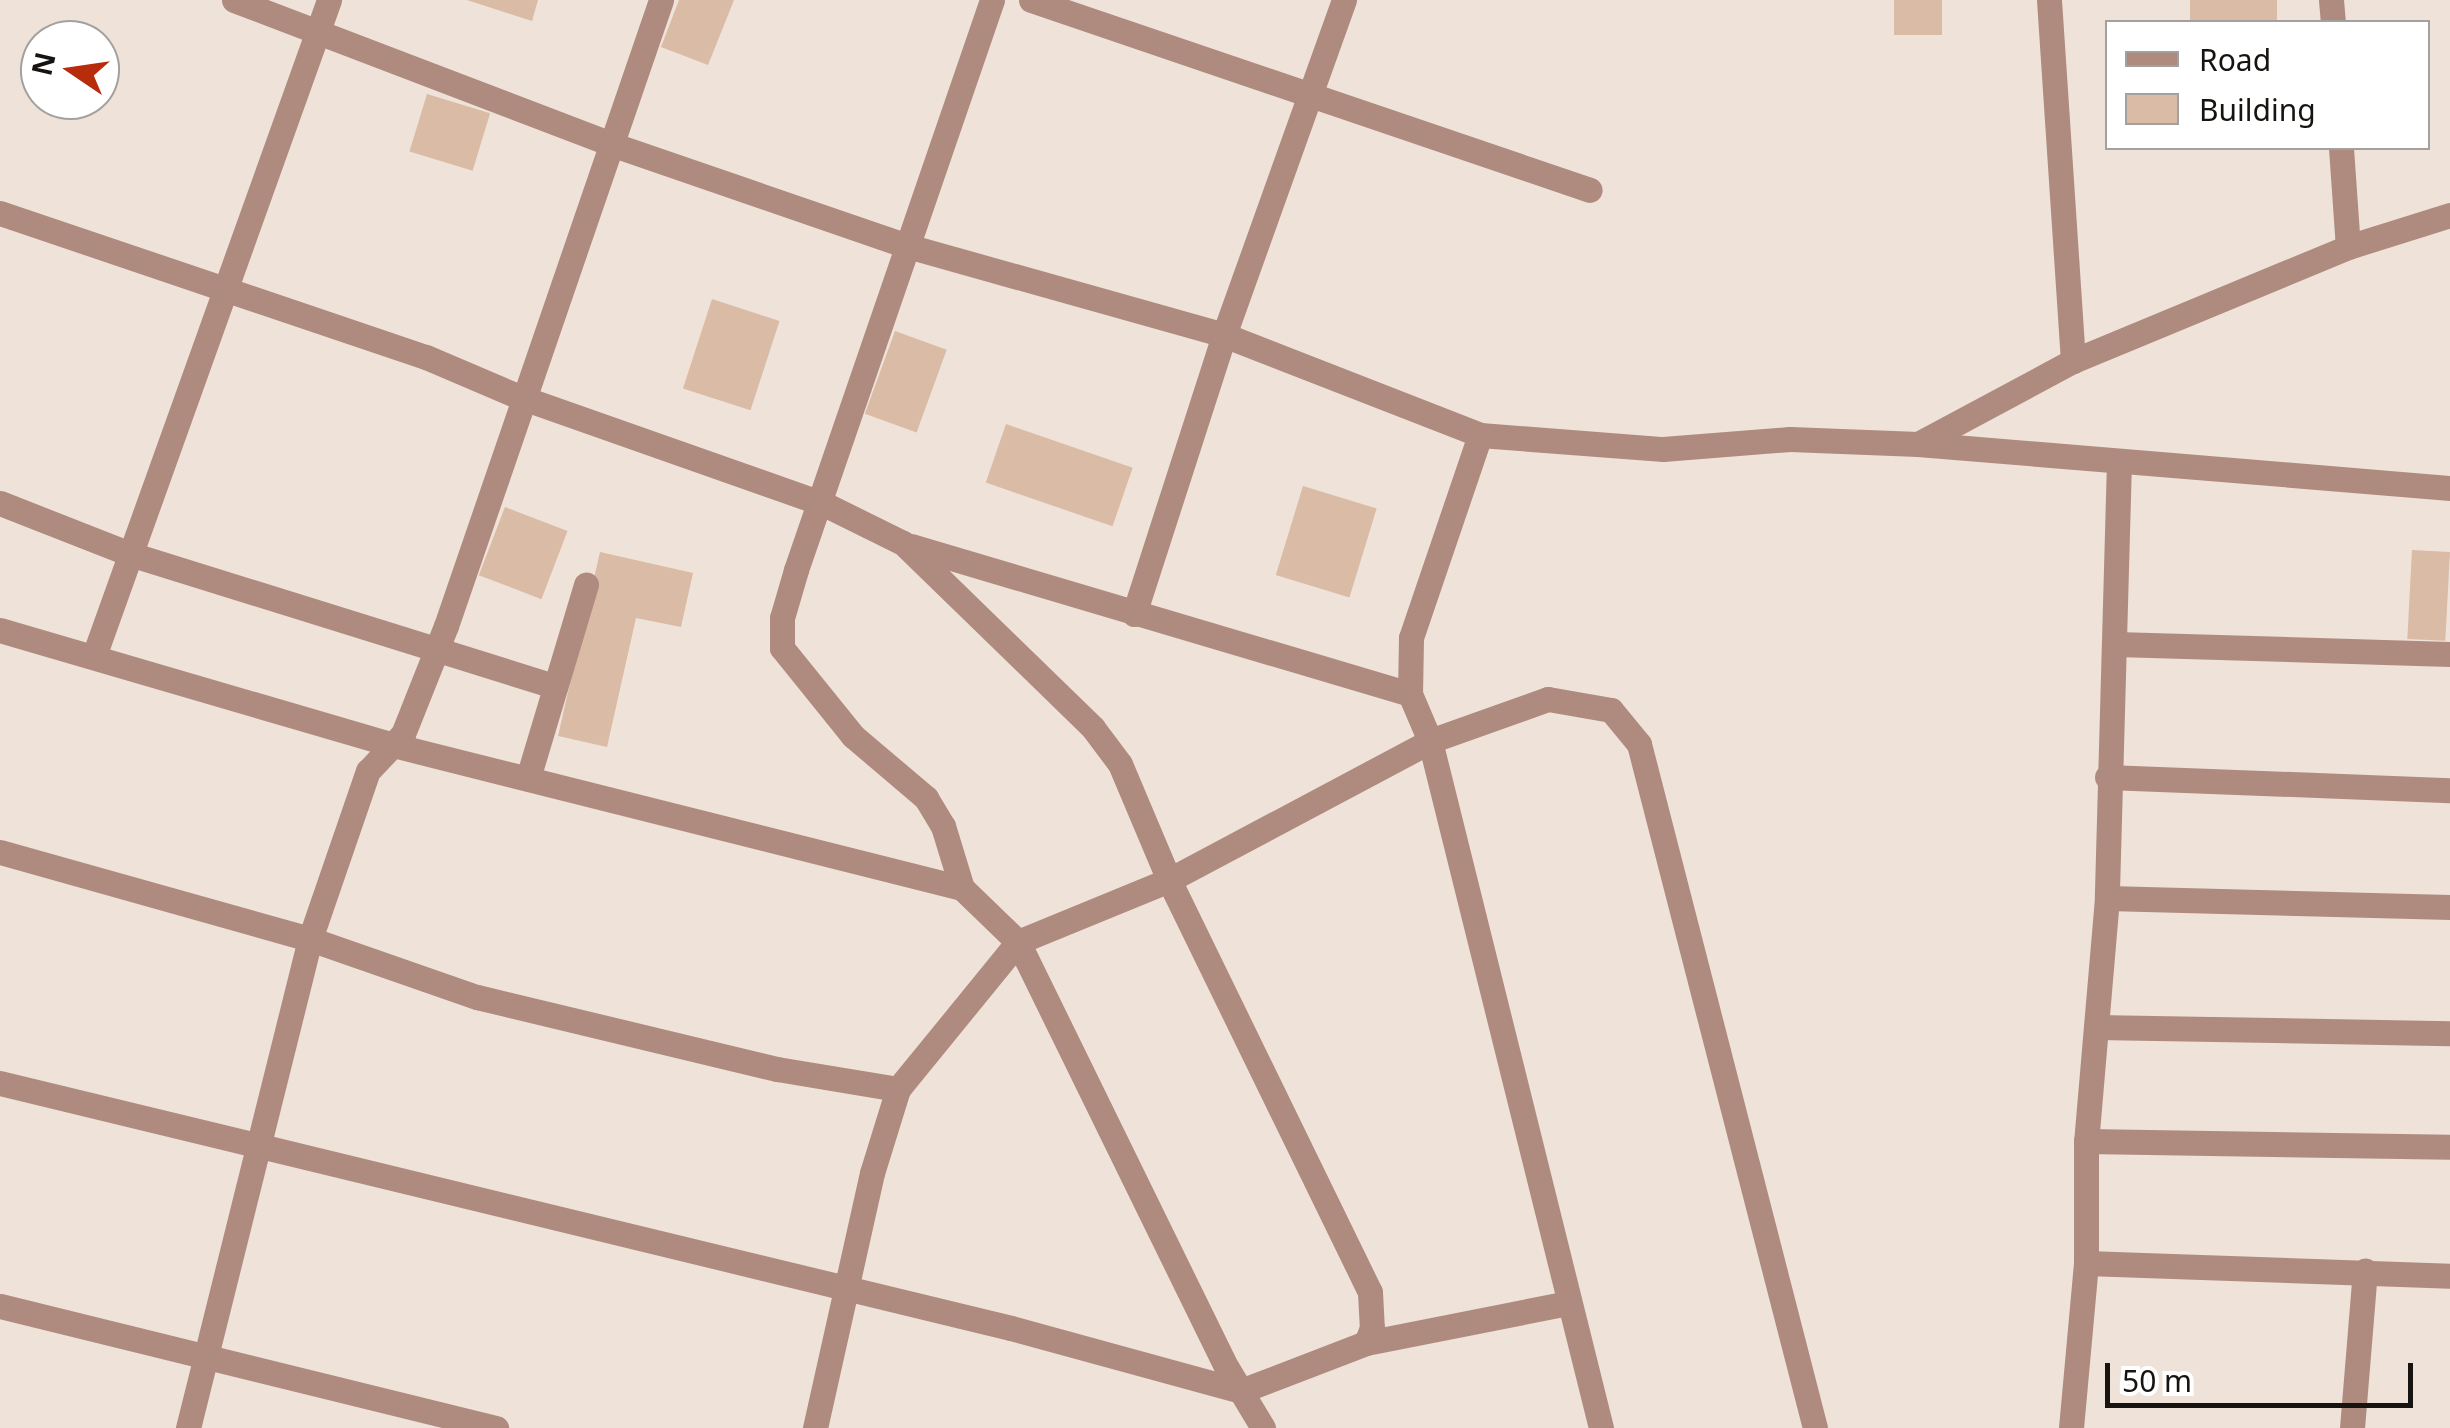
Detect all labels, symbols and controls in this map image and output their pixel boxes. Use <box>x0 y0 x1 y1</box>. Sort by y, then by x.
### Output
north arrow <box>20 20 120 120</box>
legend <box>2105 20 2430 150</box>
text: Road <box>2199 39 2271 80</box>
text: N <box>22 48 64 79</box>
text: Building <box>2199 89 2316 130</box>
scale bar <box>2110 1343 2418 1405</box>
text: 50 m <box>2122 1360 2192 1401</box>

